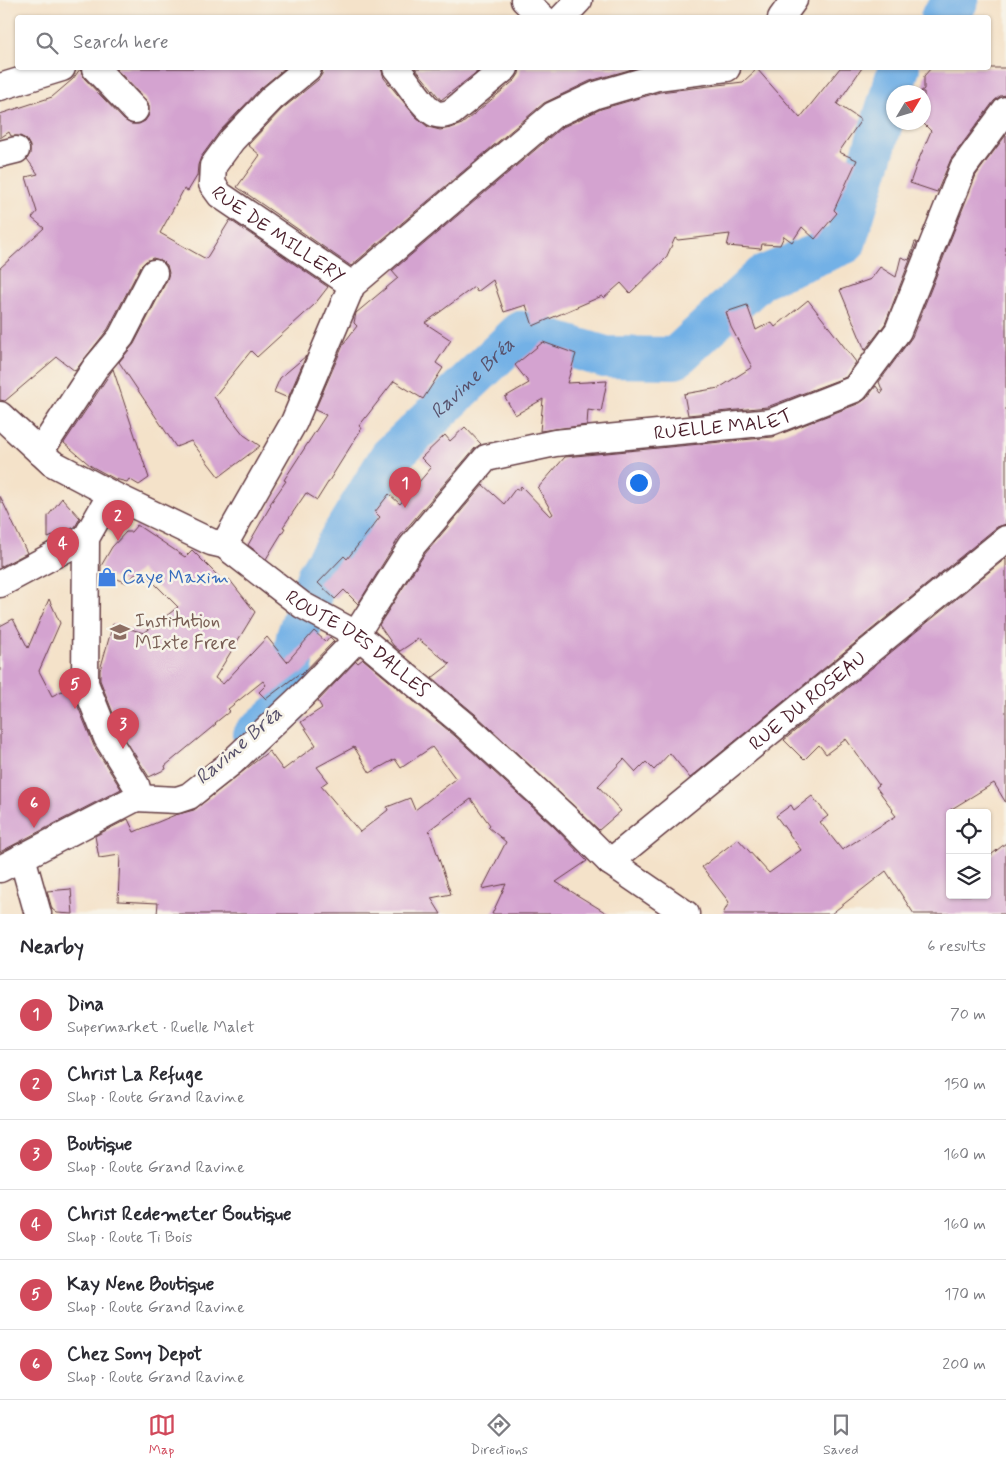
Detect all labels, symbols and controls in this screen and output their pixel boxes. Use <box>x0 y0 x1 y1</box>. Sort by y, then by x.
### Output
search box <box>15 15 991 70</box>
icon: search <box>33 29 61 57</box>
text: Search here <box>73 30 169 55</box>
north arrow <box>886 85 931 130</box>
street label: RUE DE MILLERY <box>205 181 350 289</box>
water label: Ravine Bréa <box>425 331 521 425</box>
street label: RUELLE MALET <box>653 402 796 446</box>
pin: 1 <box>389 467 421 508</box>
your location <box>626 470 652 496</box>
pin: 2 <box>102 500 134 541</box>
pin: 4 <box>47 527 79 568</box>
place label: Caye Maxim <box>122 565 229 590</box>
shop icon: Caye Maxim <box>96 566 118 588</box>
street label: ROUTE DES DALLES <box>280 584 435 703</box>
place label: Institution MIxte Frere <box>135 609 237 656</box>
school or university icon: Institution MIxte Frere <box>109 621 131 643</box>
street label: RUE DU ROSEAU <box>744 646 871 756</box>
pin: 5 <box>59 668 91 709</box>
water label: Ravine Bréa <box>190 701 288 791</box>
pin: 3 <box>107 708 139 749</box>
pin: 6 <box>18 787 50 828</box>
map controls <box>946 809 991 899</box>
button: locate <box>946 809 991 854</box>
button: layers <box>946 854 991 899</box>
text: Nearby <box>20 933 84 961</box>
text: 6 results <box>927 936 986 957</box>
text: Dina <box>67 992 104 1017</box>
text: 1 <box>32 1004 40 1025</box>
text: 70 m <box>950 1004 986 1025</box>
text: Supermarket · Ruelle Malet <box>67 1017 255 1038</box>
text: Christ La Refuge <box>67 1062 203 1087</box>
text: 2 <box>32 1074 40 1095</box>
text: 150 m <box>944 1074 986 1095</box>
text: Shop · Route Grand Ravine <box>67 1087 245 1108</box>
text: Boutique <box>67 1132 132 1157</box>
text: 3 <box>32 1144 40 1165</box>
text: 160 m <box>943 1144 986 1165</box>
text: Shop · Route Grand Ravine <box>67 1157 245 1178</box>
text: Christ Redemeter Boutique <box>67 1202 292 1227</box>
text: 4 <box>31 1214 41 1235</box>
text: 160 m <box>943 1214 986 1235</box>
text: Shop · Route Ti Bois <box>67 1227 192 1248</box>
text: Kay Nene Boutique <box>67 1272 214 1297</box>
text: 5 <box>31 1284 41 1305</box>
text: 170 m <box>944 1284 986 1305</box>
text: Shop · Route Grand Ravine <box>67 1297 245 1318</box>
text: Chez Sony Depot <box>67 1342 202 1367</box>
text: 6 <box>32 1354 40 1375</box>
text: 200 m <box>942 1354 986 1375</box>
text: Shop · Route Grand Ravine <box>67 1367 245 1388</box>
tab: Map <box>148 1411 176 1459</box>
tab: Directions <box>471 1411 528 1459</box>
tab: Saved <box>823 1411 858 1459</box>

